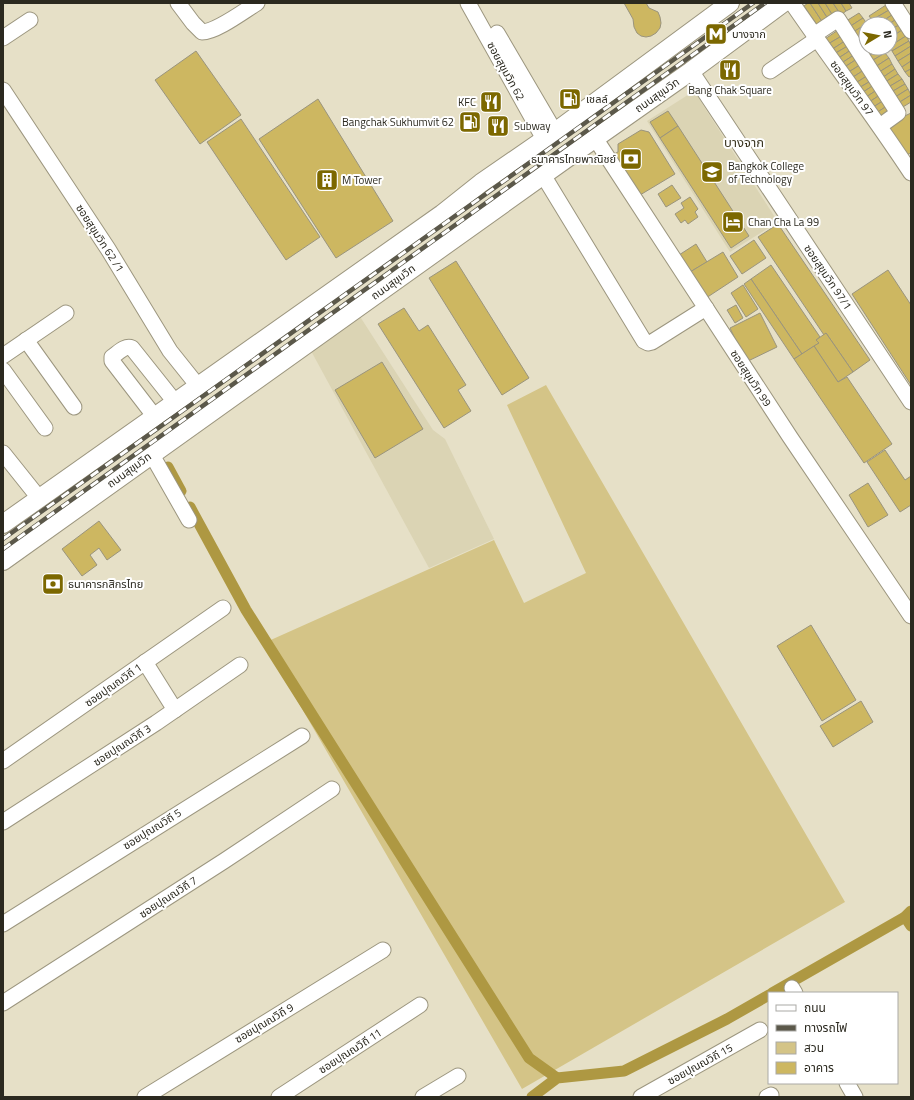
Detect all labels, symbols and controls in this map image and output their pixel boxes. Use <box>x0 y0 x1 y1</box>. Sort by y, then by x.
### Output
north arrow <box>858 16 898 56</box>
metro station icon: บางจาก <box>703 21 729 47</box>
place label: บางจาก <box>732 26 766 42</box>
text: N <box>879 29 896 39</box>
street label: ซอยสุขุมวิท 62 <box>483 39 529 103</box>
restaurant icon: Bang Chak Square <box>717 57 743 83</box>
street label: ซอยสุขุมวิท 97 <box>826 57 878 119</box>
street label: ถนนสุขุมวิท <box>631 74 683 116</box>
place label: Bang Chak Square <box>688 82 772 98</box>
fuel station icon: เชลล์ <box>557 86 583 112</box>
restaurant icon: KFC <box>478 89 504 115</box>
place label: เชลล์ <box>586 91 608 107</box>
place label: KFC <box>458 94 476 110</box>
fuel station icon: Bangchak Sukhumvit 62 <box>457 109 483 135</box>
restaurant icon: Subway <box>485 113 511 139</box>
place label: Bangchak Sukhumvit 62 <box>342 114 454 130</box>
place label: Subway <box>514 118 551 134</box>
district label: บางจาก <box>724 132 764 152</box>
bank icon: ธนาคารไทยพาณิชย์ <box>618 146 644 172</box>
place label: ธนาคารไทยพาณิชย์ <box>531 151 616 167</box>
place label: Bangkok College of Technology <box>728 158 804 187</box>
school or university icon: Bangkok College of Technology <box>699 159 725 185</box>
building icon: M Tower <box>314 167 340 193</box>
place label: M Tower <box>342 172 382 188</box>
street label: ซอยสุขุมวิท 62 /1 <box>72 201 128 275</box>
hotel icon: Chan Cha La 99 <box>720 209 746 235</box>
place label: Chan Cha La 99 <box>748 214 819 230</box>
street label: ซอยสุขุมวิท 97/1 <box>800 241 856 313</box>
street label: ถนนสุขุมวิท <box>368 260 418 304</box>
street label: ซอยสุขุมวิท 99 <box>727 346 775 410</box>
street label: ถนนสุขุมวิท <box>104 448 154 492</box>
bank icon: ธนาคารกสิกรไทย <box>40 571 66 597</box>
place label: ธนาคารกสิกรไทย <box>68 576 143 592</box>
street label: ซอยปุณณวิถี 1 <box>81 659 145 711</box>
street label: ซอยปุณณวิถี 3 <box>90 720 154 770</box>
street label: ซอยปุณณวิถี 5 <box>120 805 184 853</box>
street label: ซอยปุณณวิถี 7 <box>136 872 200 922</box>
legend <box>768 992 898 1084</box>
text: ถนน <box>804 998 826 1017</box>
street label: ซอยปุณณวิถี 9 <box>231 999 297 1047</box>
text: ทางรถไฟ <box>804 1018 847 1037</box>
street label: ซอยปุณณวิถี 11 <box>315 1025 385 1077</box>
text: สวน <box>804 1038 824 1057</box>
street label: ซอยปุณณวิถี 15 <box>664 1039 736 1089</box>
text: อาคาร <box>804 1058 834 1077</box>

